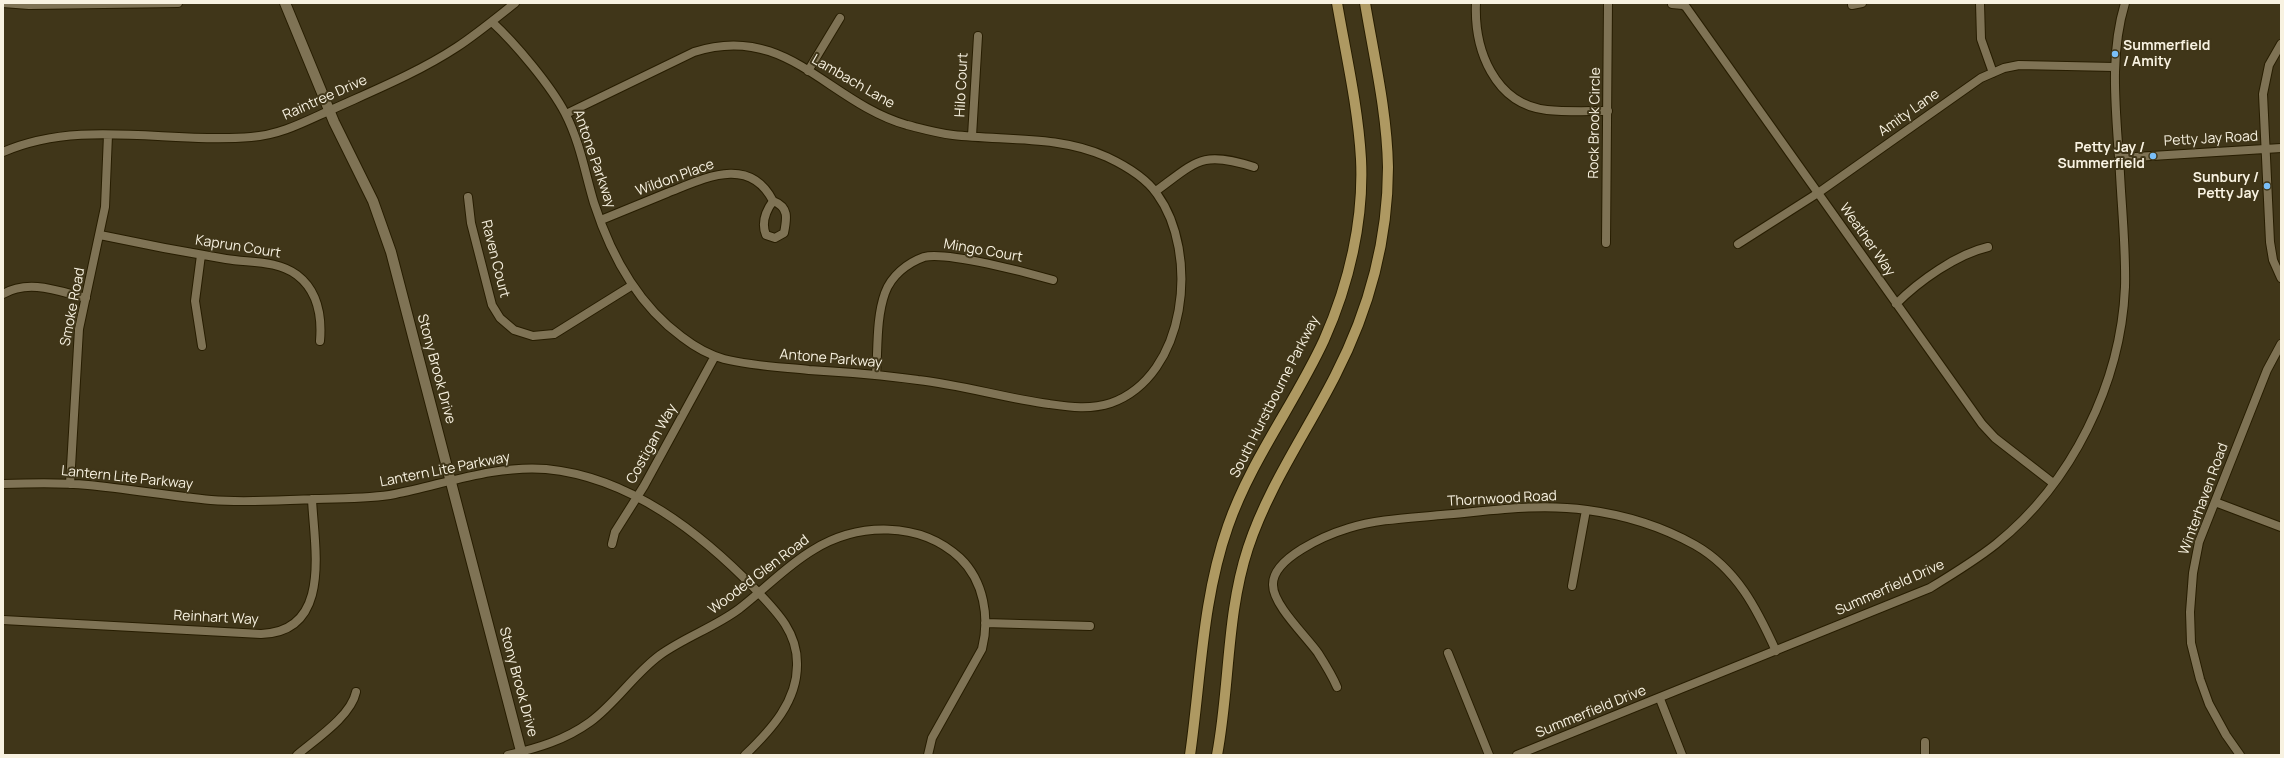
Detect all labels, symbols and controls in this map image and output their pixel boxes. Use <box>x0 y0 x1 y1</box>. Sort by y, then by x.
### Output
place label: Summerfield / Amity <box>2123 38 2210 70</box>
marker: Summerfield / Amity <box>2110 49 2120 59</box>
street label: Lambach Lane <box>808 51 898 113</box>
street label: Hilo Court <box>952 52 972 118</box>
street label: Rock Brook Circle <box>1586 67 1604 179</box>
street label: Raintree Drive <box>280 72 370 124</box>
street label: Amity Lane <box>1875 86 1943 140</box>
street label: Antone Parkway <box>569 108 619 210</box>
street label: Petty Jay Road <box>2163 128 2259 150</box>
place label: Petty Jay / Summerfield <box>2058 140 2145 172</box>
marker: Petty Jay / Summerfield <box>2148 151 2158 161</box>
street label: Wildon Place <box>633 156 717 200</box>
place label: Sunbury / Petty Jay <box>2193 170 2259 202</box>
marker: Sunbury / Petty Jay <box>2262 181 2272 191</box>
street label: Weather Way <box>1836 200 1898 280</box>
street label: Raven Court <box>477 218 513 300</box>
street label: Kaprun Court <box>194 232 282 262</box>
street label: Mingo Court <box>942 236 1024 266</box>
street label: Smoke Road <box>57 266 89 348</box>
street label: Stony Brook Drive <box>413 312 459 426</box>
street label: South Hurstbourne Parkway <box>1227 313 1323 481</box>
street label: Antone Parkway <box>779 346 883 372</box>
street label: Costigan Way <box>623 401 681 487</box>
street label: Winterhaven Road <box>2176 441 2232 557</box>
street label: Lantern Lite Parkway <box>378 449 512 491</box>
street label: Lantern Lite Parkway <box>60 463 194 493</box>
street label: Thornwood Road <box>1447 488 1557 510</box>
street label: Wooded Glen Road <box>705 532 813 618</box>
street label: Summerfield Drive <box>1833 556 1947 620</box>
street label: Reinhart Way <box>173 607 259 629</box>
street label: Stony Brook Drive <box>495 625 541 739</box>
street label: Summerfield Drive <box>1533 682 1649 742</box>

